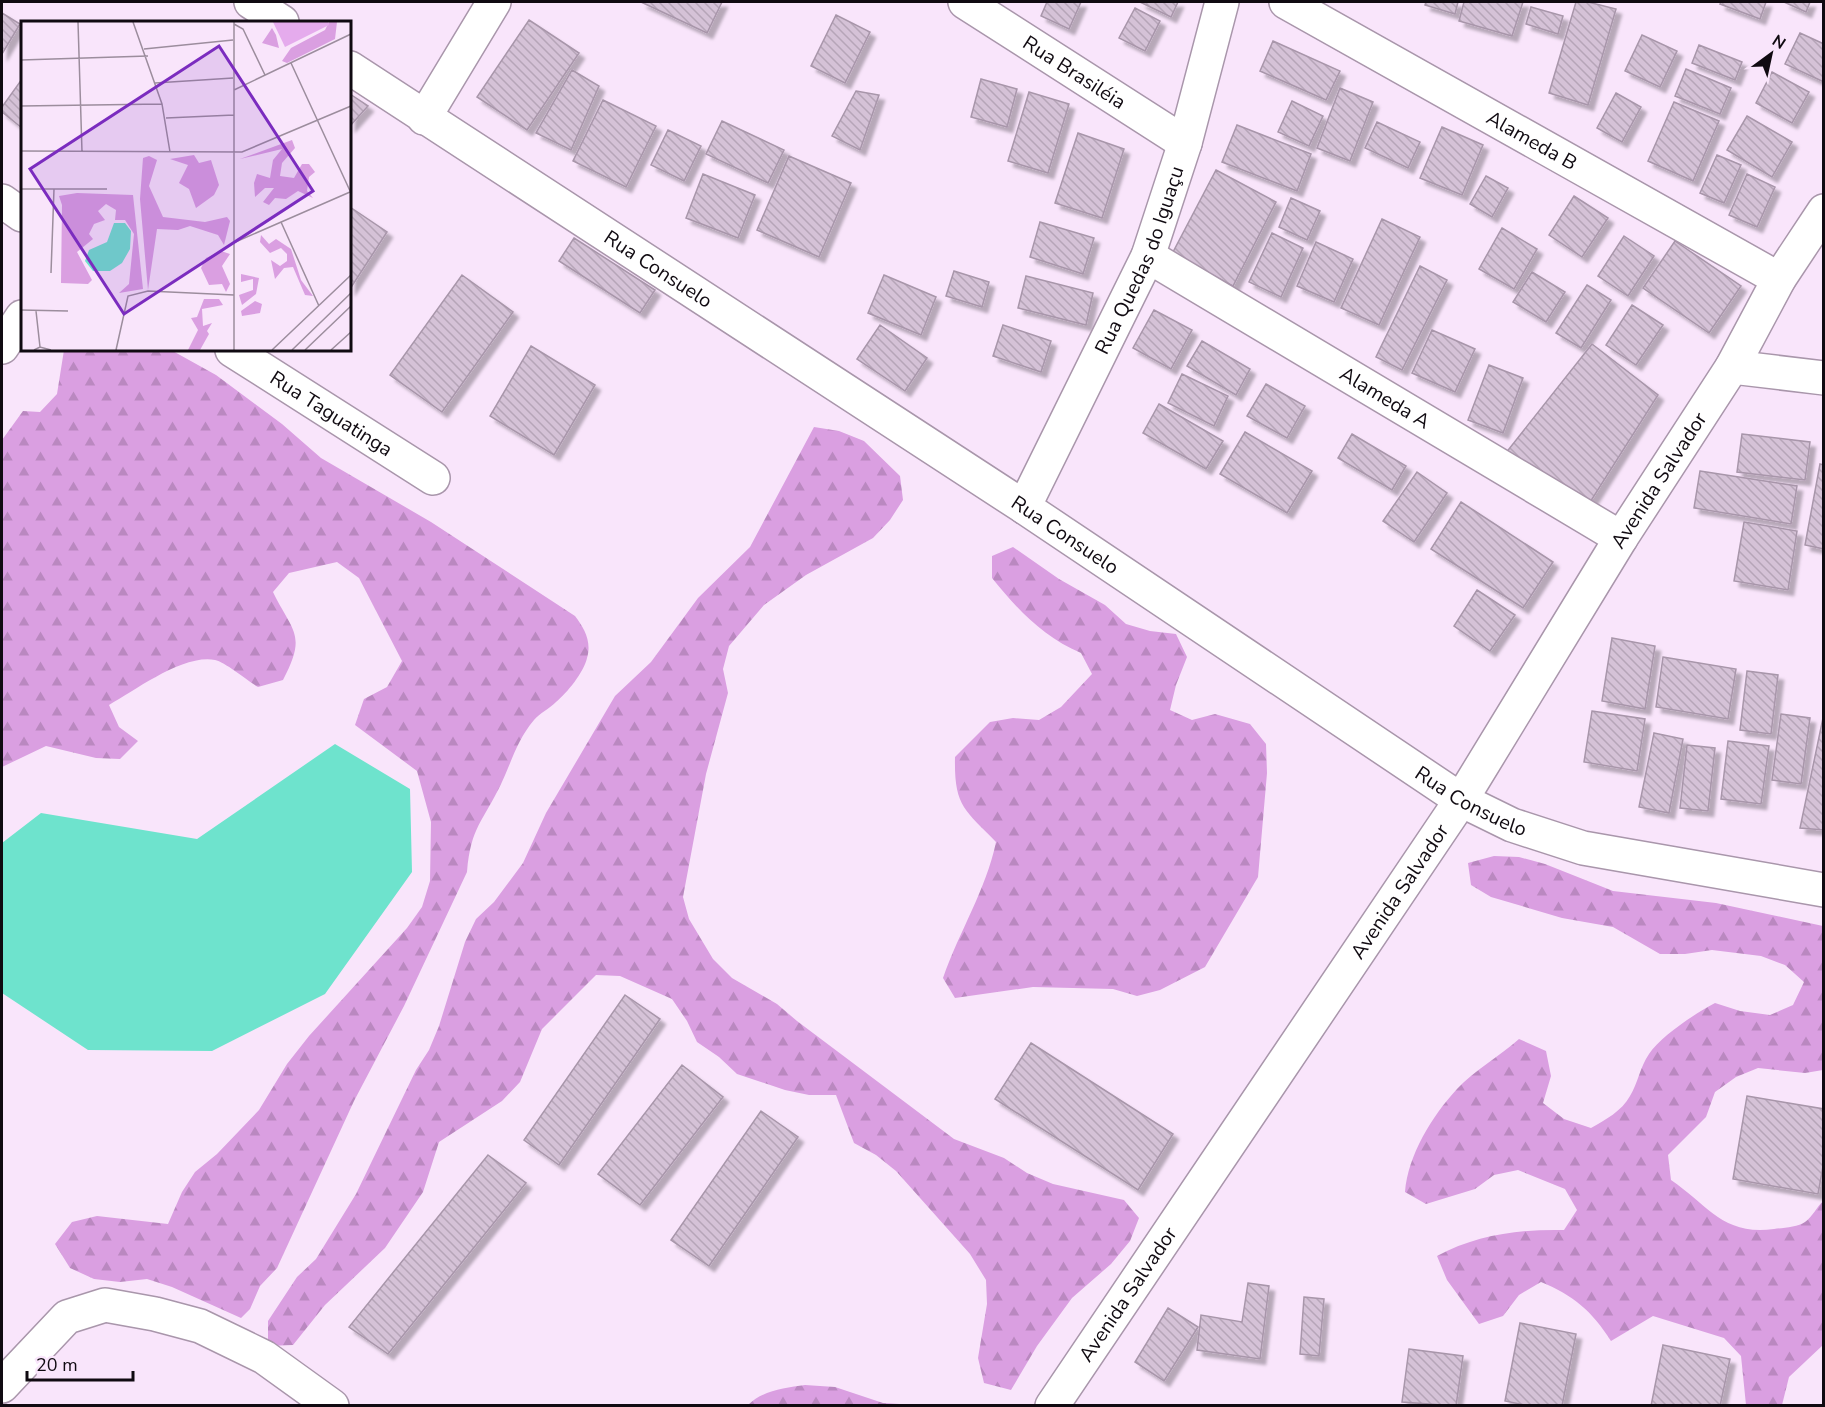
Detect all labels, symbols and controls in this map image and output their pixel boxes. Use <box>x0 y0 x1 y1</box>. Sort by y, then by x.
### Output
inset map <box>21 21 351 351</box>
north arrow <box>1741 24 1801 84</box>
street label: Rua Brasiléia <box>1017 29 1131 116</box>
text: N <box>1768 30 1790 55</box>
street label: Alameda B <box>1481 104 1582 177</box>
street label: Rua Quedas do Iguaçu <box>1089 163 1191 359</box>
street label: Rua Consuelo <box>599 224 717 314</box>
street label: Alameda A <box>1335 360 1435 435</box>
street label: Rua Taguatinga <box>265 365 398 463</box>
street label: Avenida Salvador <box>1605 407 1713 554</box>
street label: Rua Consuelo <box>1006 489 1124 581</box>
street label: Rua Consuelo <box>1410 760 1530 843</box>
street label: Avenida Salvador <box>1345 819 1455 964</box>
street label: Avenida Salvador <box>1073 1222 1183 1367</box>
scale bar <box>27 1344 134 1382</box>
text: 20 m <box>36 1353 78 1377</box>

